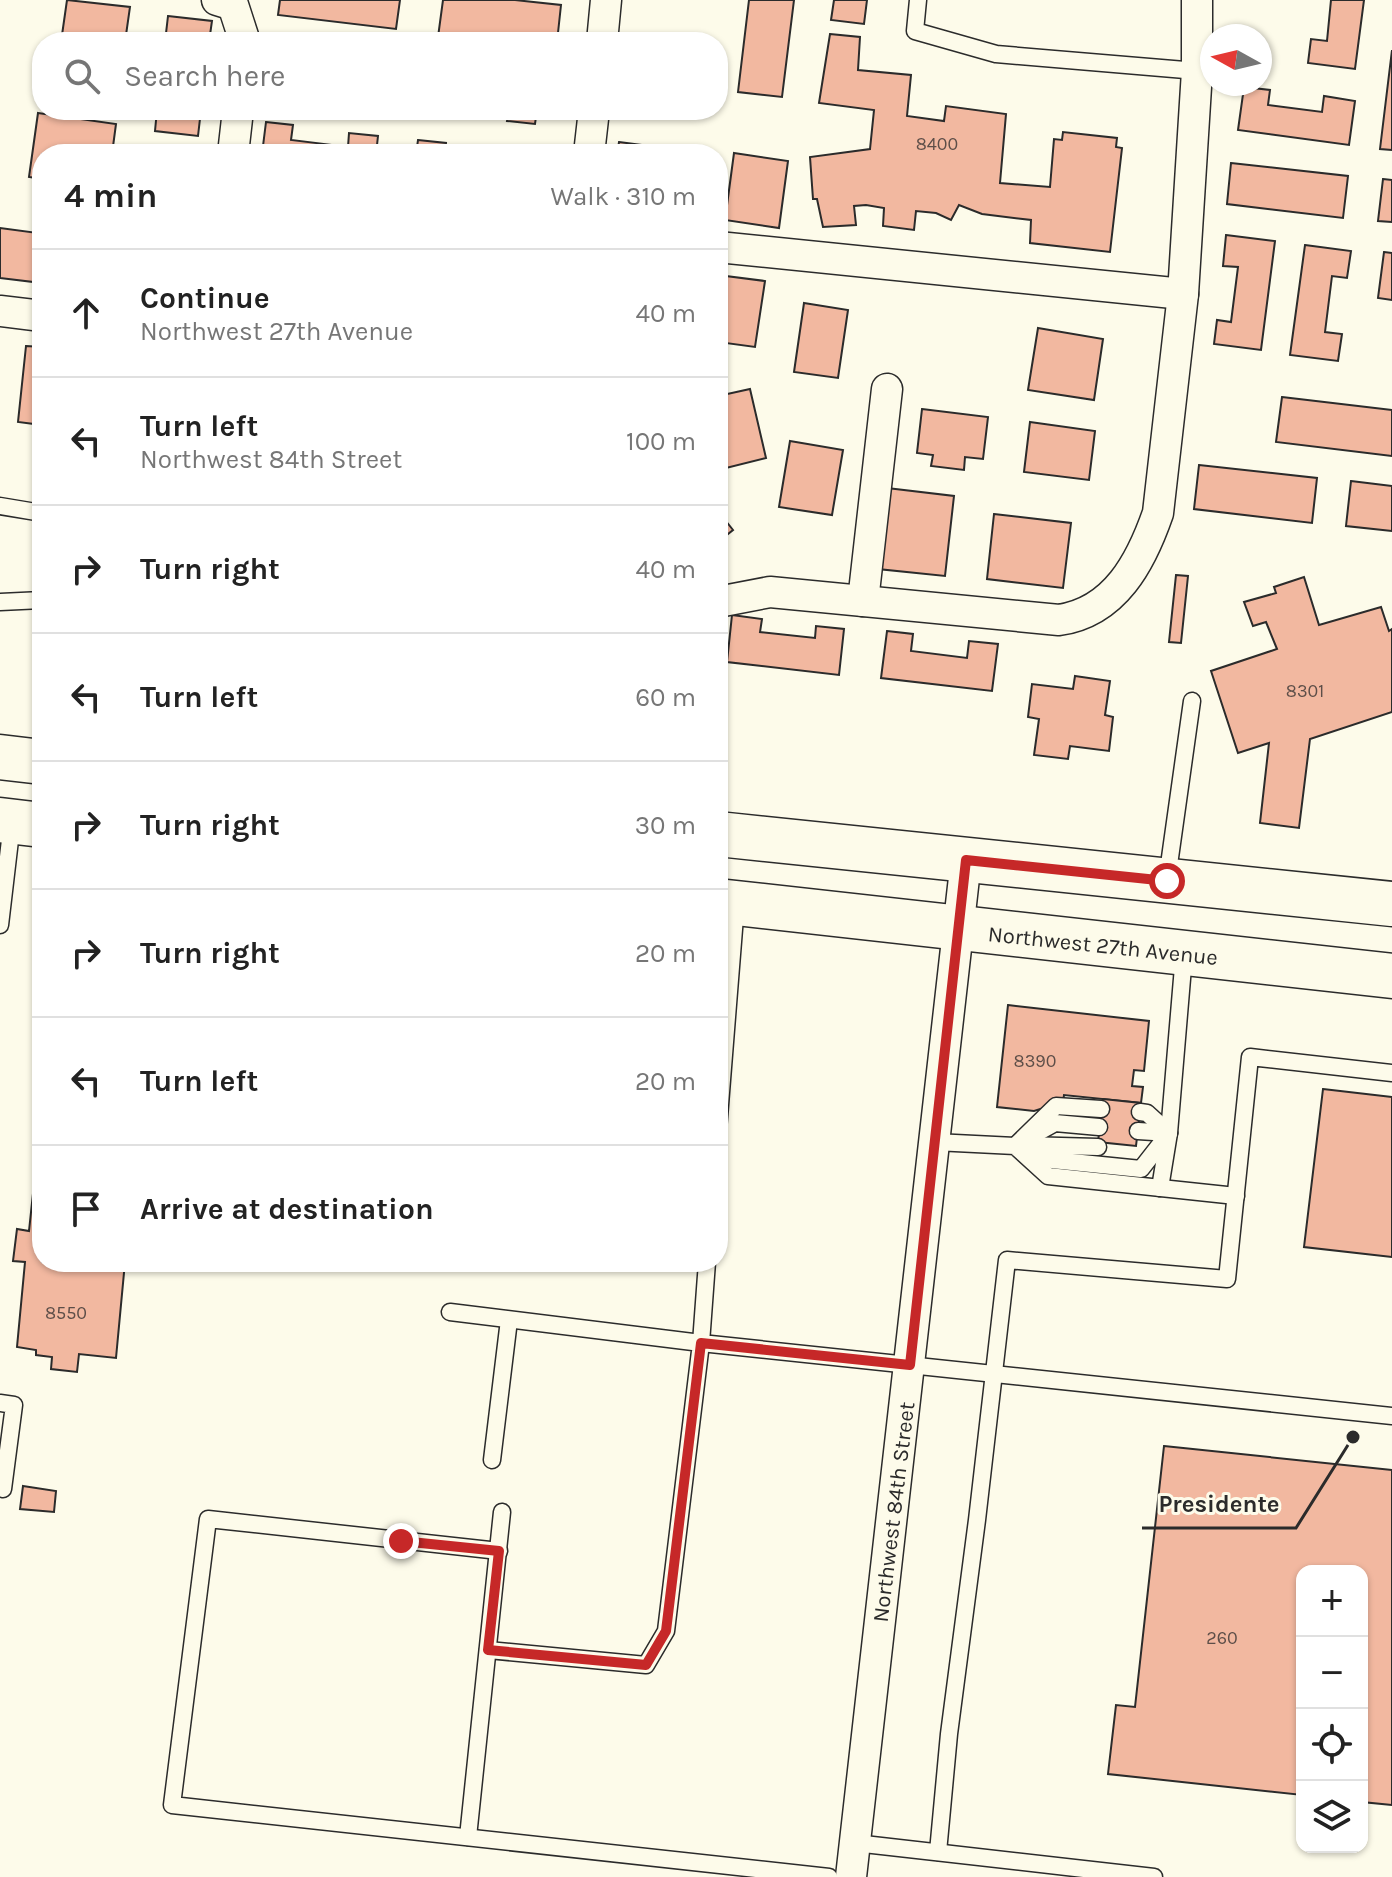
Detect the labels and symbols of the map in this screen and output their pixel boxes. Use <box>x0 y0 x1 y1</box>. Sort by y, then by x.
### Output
north arrow <box>1200 24 1272 96</box>
house number: 8400 <box>916 133 958 155</box>
house number: 8301 <box>1286 680 1324 702</box>
route start <box>1149 863 1185 899</box>
street label: Northwest 27th Avenue <box>987 921 1219 971</box>
house number: 8390 <box>1014 1050 1056 1072</box>
house number: 8550 <box>45 1302 87 1324</box>
street label: Northwest 84th Street <box>868 1400 920 1624</box>
callout: Presidente <box>1142 1480 1296 1528</box>
text: Presidente <box>1158 1490 1280 1518</box>
route end <box>383 1523 419 1559</box>
house number: 260 <box>1206 1627 1238 1649</box>

